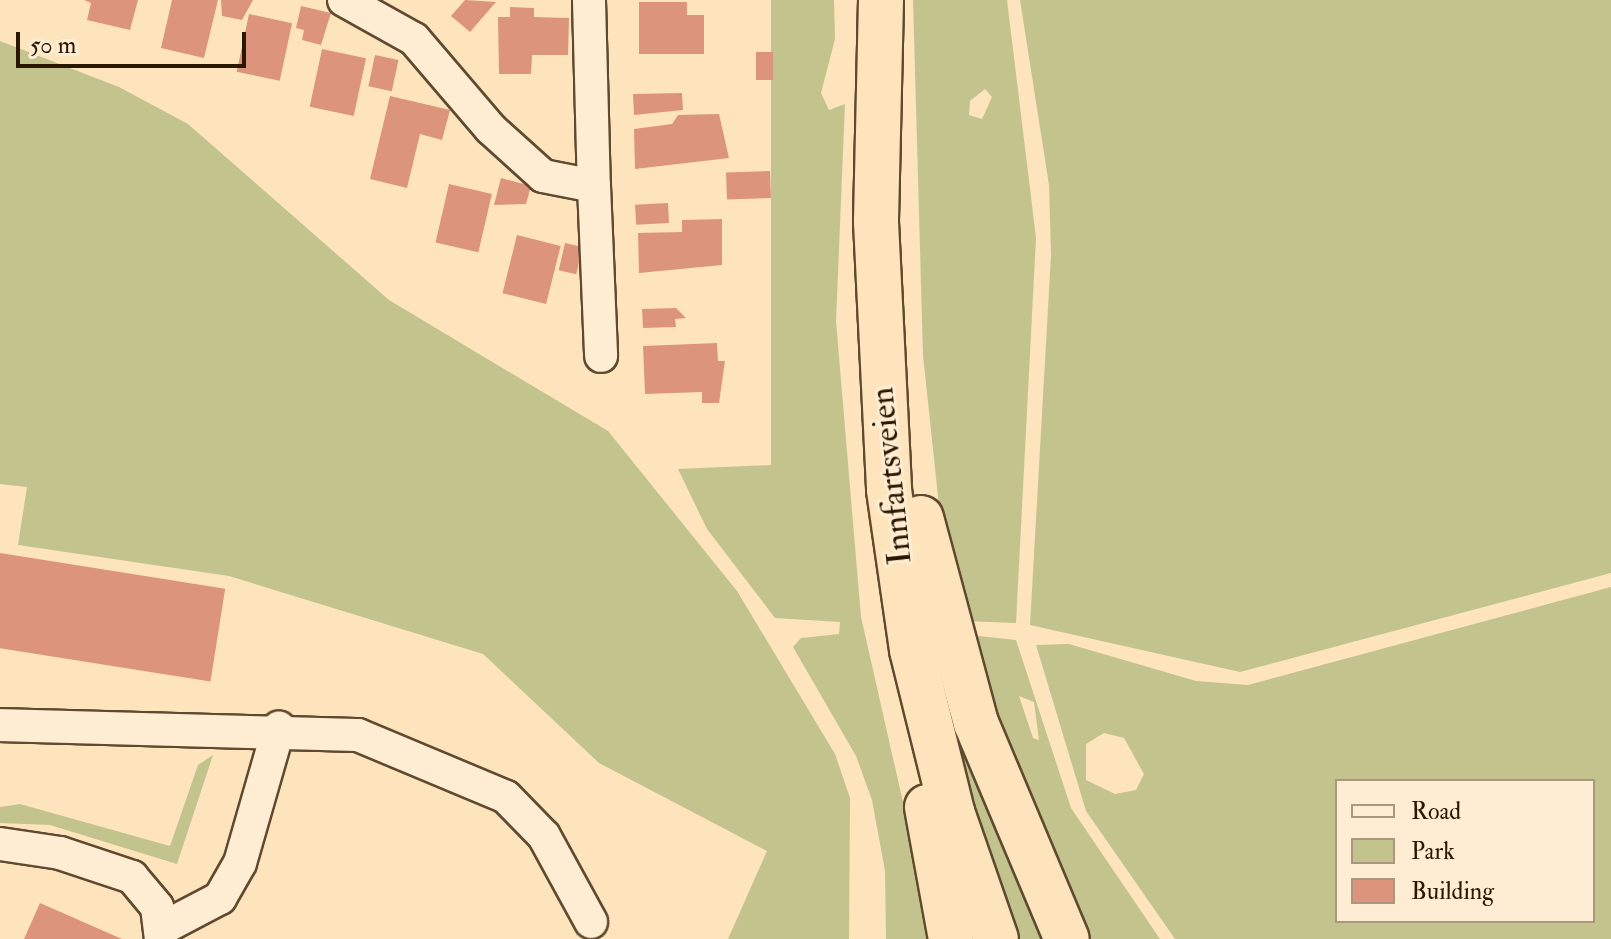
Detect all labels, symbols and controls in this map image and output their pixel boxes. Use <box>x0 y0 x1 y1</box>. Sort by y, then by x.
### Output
scale bar <box>20 16 250 66</box>
text: 50 m <box>30 30 76 61</box>
street label: Innfartsveien <box>861 385 921 567</box>
legend <box>1335 779 1595 923</box>
text: Road <box>1411 796 1461 827</box>
text: Park <box>1411 836 1455 867</box>
text: Building <box>1411 876 1494 907</box>

